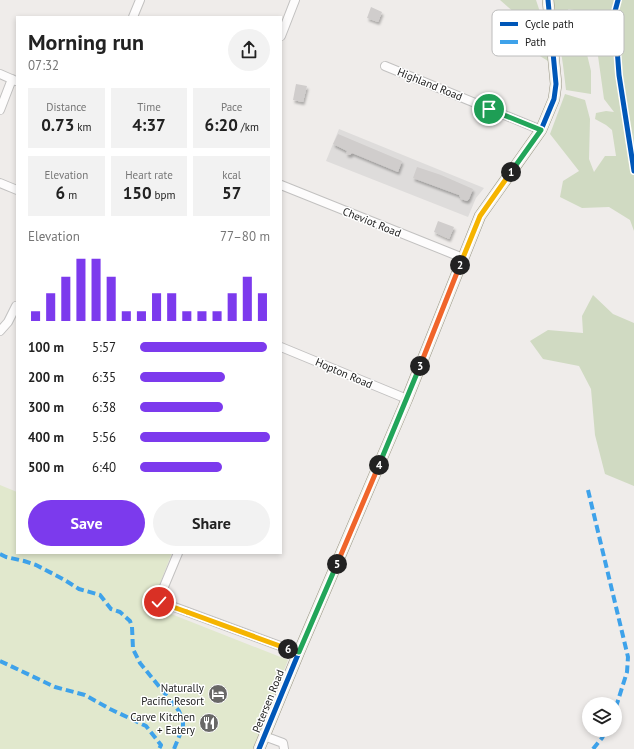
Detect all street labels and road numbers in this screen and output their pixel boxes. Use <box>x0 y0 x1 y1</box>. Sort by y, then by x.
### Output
street label: Highland Road <box>395 65 465 103</box>
street label: Cheviot Road <box>341 204 403 240</box>
street label: Hopton Road <box>313 355 375 391</box>
street label: Petersen Road <box>249 667 287 735</box>

